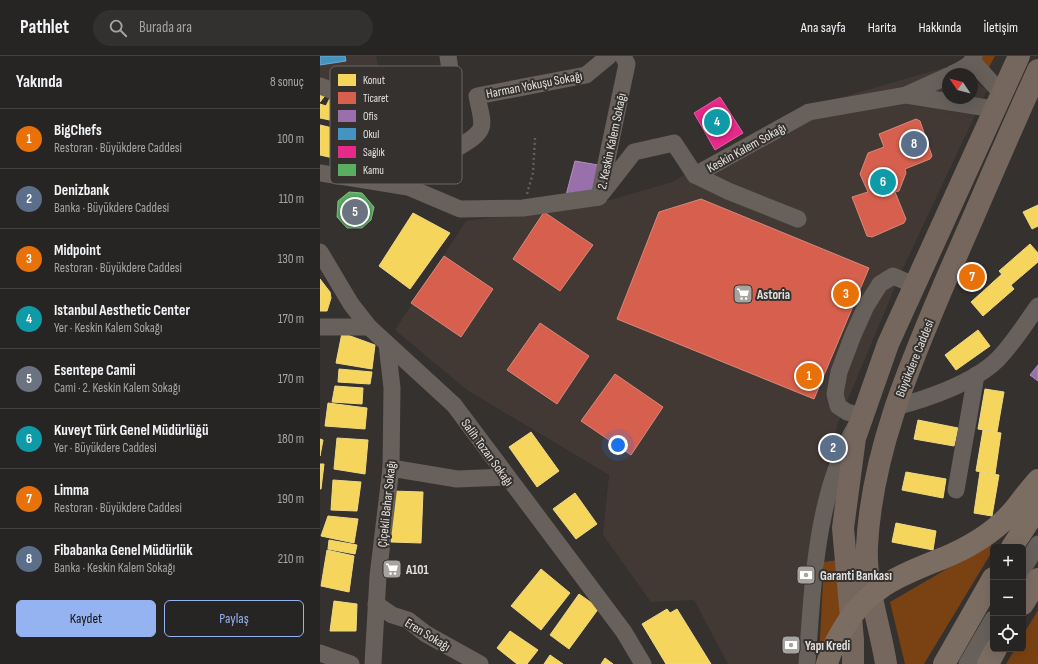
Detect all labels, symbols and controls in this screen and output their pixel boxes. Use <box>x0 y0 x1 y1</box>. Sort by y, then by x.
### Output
search box <box>93 10 373 46</box>
text: Pathlet <box>20 16 69 39</box>
icon: search <box>107 17 129 39</box>
text: Burada ara <box>139 18 192 37</box>
text: Ana sayfa <box>801 19 846 36</box>
text: Harita <box>868 19 896 36</box>
text: Hakkında <box>918 19 961 36</box>
text: İletişim <box>983 19 1018 36</box>
legend <box>330 66 462 184</box>
street label: Harman Yokuşu Sokağı <box>485 68 584 102</box>
north arrow <box>942 68 978 104</box>
text: Yakında <box>16 72 63 92</box>
text: 8 sonuç <box>270 74 304 90</box>
text: Konut <box>363 74 386 87</box>
text: Ticaret <box>363 92 389 105</box>
street label: 2. Keskin Kalem Sokağı <box>594 92 630 191</box>
pin: 4 <box>704 107 730 137</box>
text: Ofis <box>363 110 378 123</box>
street label: Keskin Kalem Sokağı <box>704 120 789 176</box>
text: BigChefs <box>54 121 102 140</box>
text: Okul <box>363 128 379 141</box>
pin: 8 <box>901 129 927 159</box>
text: 1 <box>26 131 32 147</box>
text: 100 m <box>277 131 304 147</box>
text: Restoran · Büyükdere Caddesi <box>54 140 182 156</box>
text: Sağlık <box>363 146 385 159</box>
text: Kamu <box>363 164 384 177</box>
pin: 6 <box>870 167 896 197</box>
text: Denizbank <box>54 181 109 200</box>
text: 2 <box>26 191 32 207</box>
text: 110 m <box>279 191 304 207</box>
pin: 5 <box>342 197 368 227</box>
text: Banka · Büyükdere Caddesi <box>54 200 169 216</box>
text: Midpoint <box>54 241 101 260</box>
text: 3 <box>26 251 32 267</box>
text: 130 m <box>278 251 304 267</box>
text: Restoran · Büyükdere Caddesi <box>54 260 182 276</box>
pin: 7 <box>959 262 985 292</box>
pin: 3 <box>833 279 859 309</box>
supermarket icon: Astoria <box>732 283 754 305</box>
place label: Astoria <box>756 287 790 303</box>
text: Istanbul Aesthetic Center <box>54 301 190 320</box>
text: 4 <box>26 311 32 327</box>
text: 170 m <box>278 311 304 327</box>
street label: Büyükdere Caddesi <box>892 317 938 399</box>
text: Yer · Keskin Kalem Sokağı <box>54 320 162 336</box>
text: Esentepe Camii <box>54 361 136 380</box>
pin: 1 <box>796 361 822 391</box>
text: 5 <box>26 371 32 387</box>
text: 170 m <box>278 371 304 387</box>
text: Cami · 2. Keskin Kalem Sokağı <box>54 380 180 396</box>
street label: Salih Tozan Sokağı <box>458 416 517 489</box>
text: Kuveyt Türk Genel Müdürlüğü <box>54 421 208 440</box>
text: 6 <box>26 431 32 447</box>
text: 180 m <box>278 431 304 447</box>
pin: 2 <box>820 433 846 463</box>
your location <box>608 435 628 455</box>
text: Yer · Büyükdere Caddesi <box>54 440 157 456</box>
street label: Çiçekli Bahar Sokağı <box>374 460 399 548</box>
text: Limma <box>54 481 89 500</box>
text: 7 <box>26 491 32 507</box>
text: 190 m <box>277 491 304 507</box>
text: Restoran · Büyükdere Caddesi <box>54 500 182 516</box>
text: Fibabanka Genel Müdürlük <box>54 541 192 560</box>
map controls <box>990 544 1026 652</box>
button: + <box>990 544 1026 580</box>
text: 8 <box>26 551 32 567</box>
text: 210 m <box>278 551 304 567</box>
supermarket icon: A101 <box>381 558 403 580</box>
text: Banka · Keskin Kalem Sokağı <box>54 560 175 576</box>
place label: A101 <box>405 562 429 578</box>
bank icon: Garanti Bankası <box>795 564 817 586</box>
place label: Garanti Bankası <box>820 568 892 584</box>
button: − <box>990 580 1026 616</box>
button: Kaydet <box>16 600 156 637</box>
button: Paylaş <box>164 600 304 637</box>
street label: Eren Sokağı <box>402 615 453 655</box>
button: locate <box>990 616 1026 652</box>
bank icon: Yapı Kredi <box>780 634 802 656</box>
place label: Yapı Kredi <box>805 638 850 654</box>

